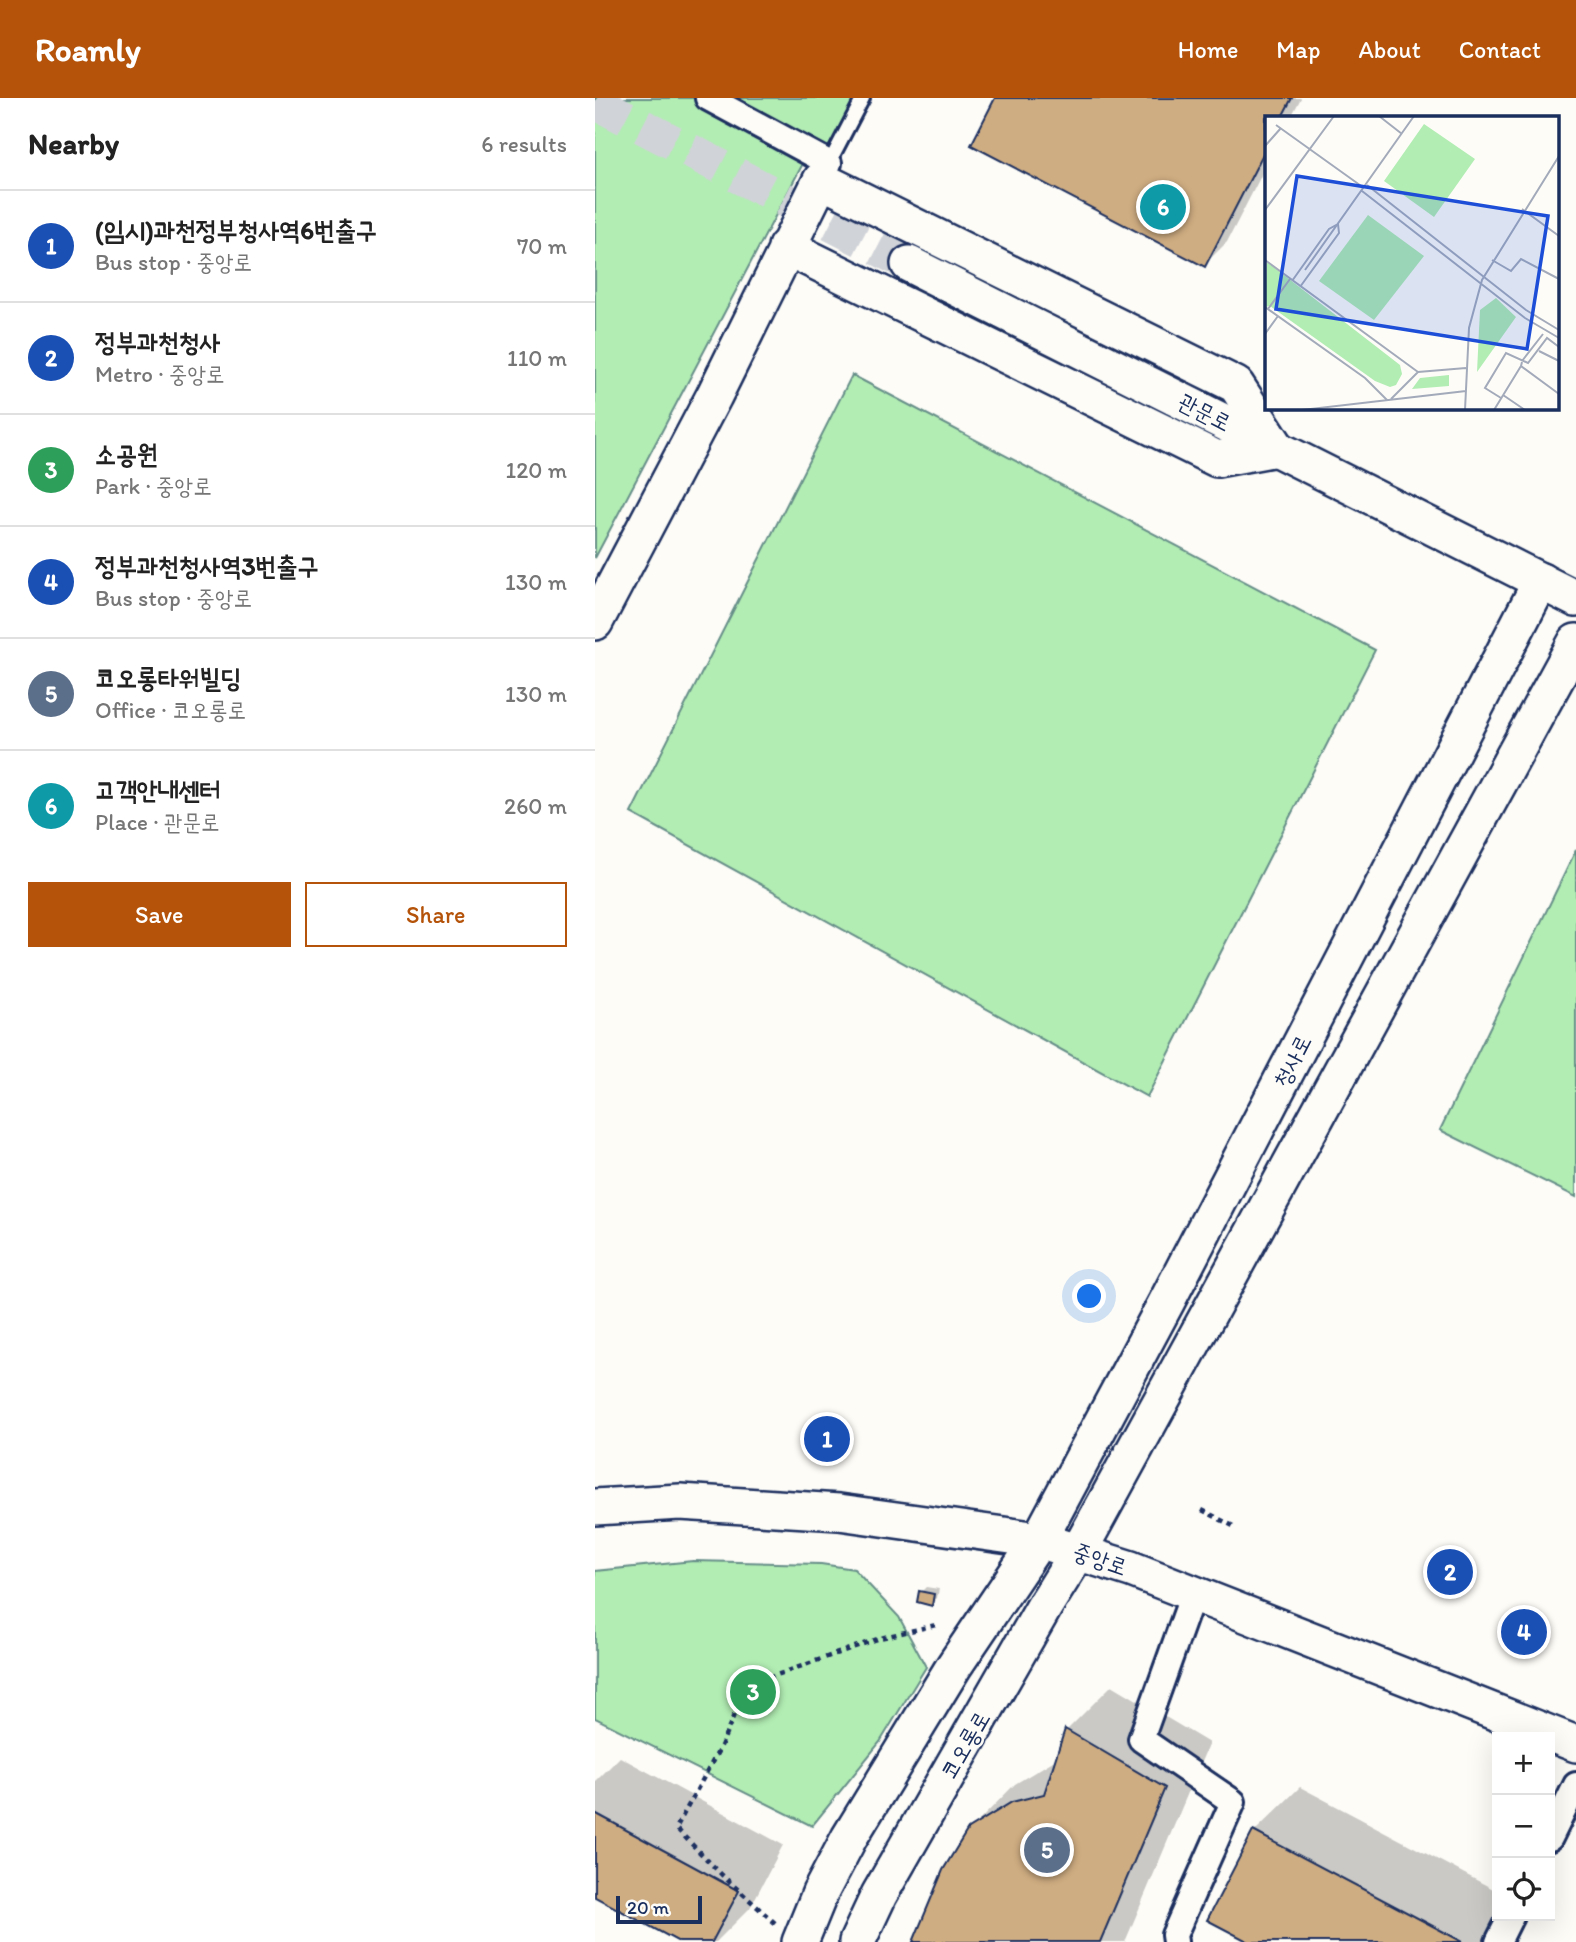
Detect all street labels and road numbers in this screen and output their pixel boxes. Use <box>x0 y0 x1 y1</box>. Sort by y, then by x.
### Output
street label: 관문로 <box>1174 387 1236 437</box>
street label: 청사로 <box>1267 1030 1317 1092</box>
street label: 중앙로 <box>1069 1537 1131 1581</box>
street label: 코오롱로 <box>934 1706 996 1784</box>

